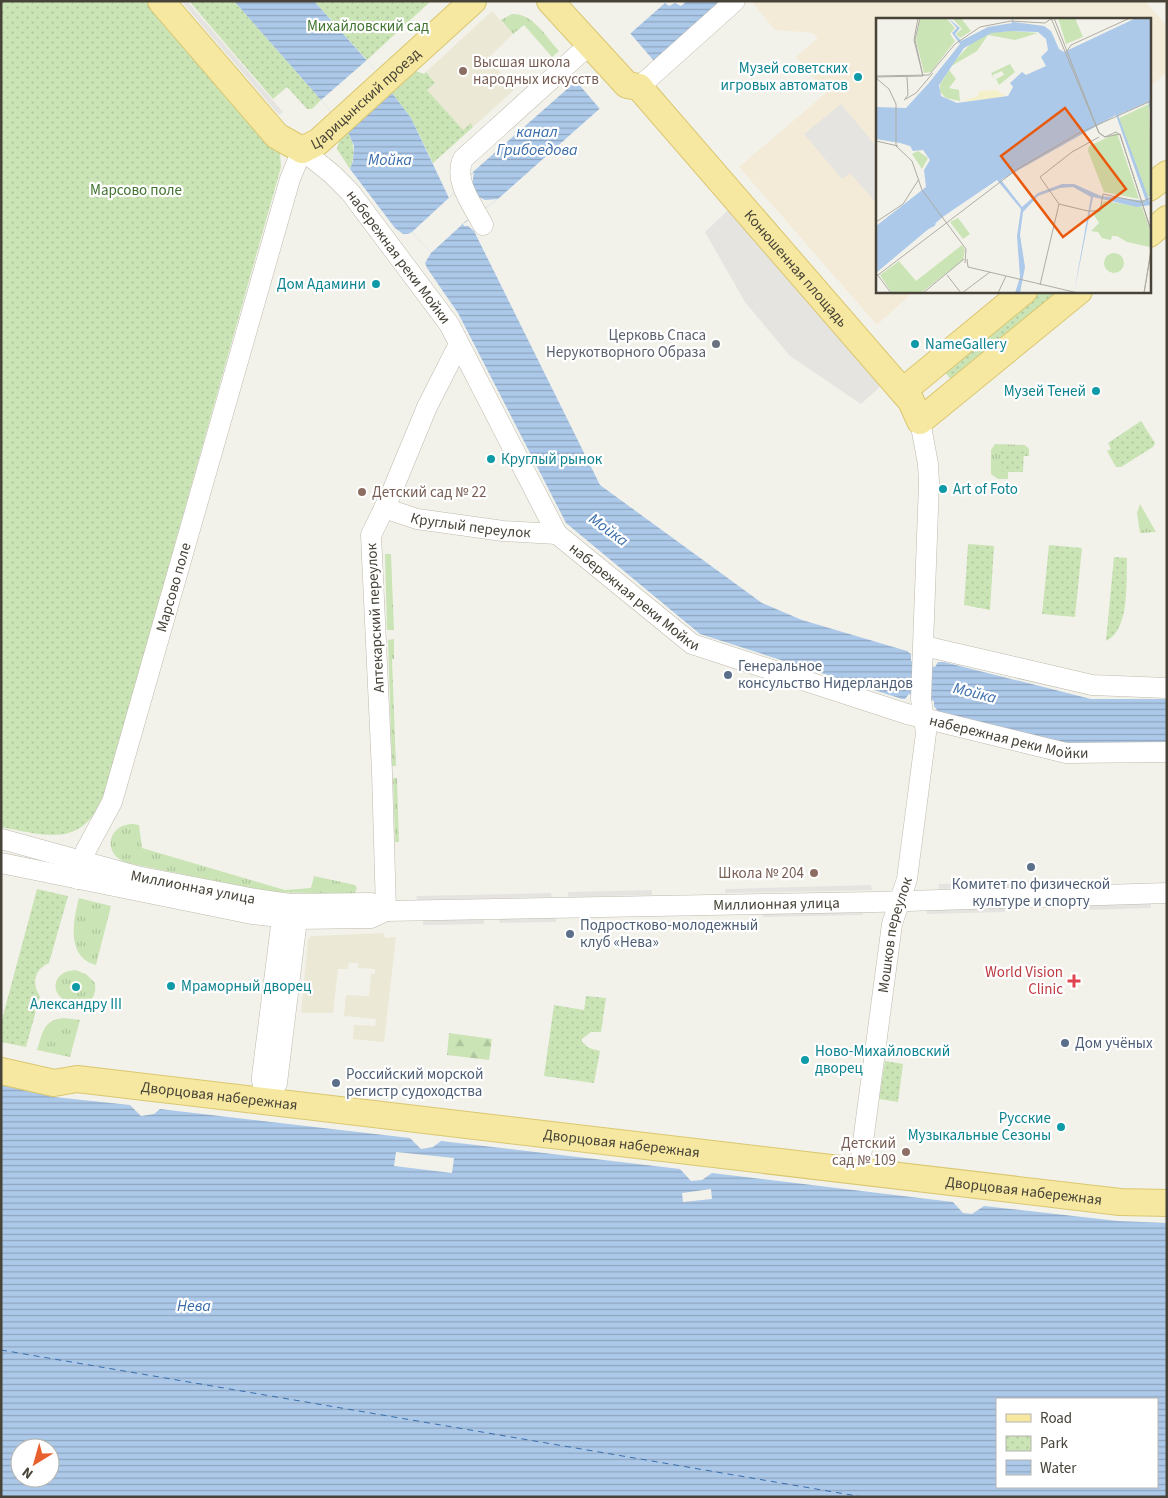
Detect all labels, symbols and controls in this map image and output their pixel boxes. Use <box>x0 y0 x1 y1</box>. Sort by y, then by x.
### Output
park label: Михайловский сад <box>307 16 429 37</box>
inset map <box>876 18 1150 292</box>
street label: Царицынский проезд <box>307 44 425 155</box>
place label: Высшая школа народных искусств <box>473 52 599 90</box>
place label: Музей советских игровых автоматов <box>721 58 848 96</box>
marker: Высшая школа народных искусств <box>457 65 469 77</box>
marker: Музей советских игровых автоматов <box>852 71 864 83</box>
water label: канал Грибоедова <box>496 121 578 161</box>
water label: Мойка <box>368 149 412 171</box>
park label: Марсово поле <box>90 180 182 201</box>
street label: набережная реки Мойки <box>341 186 455 329</box>
street label: Конюшенная площадь <box>739 206 852 332</box>
place label: Дом Адамини <box>277 274 366 295</box>
marker: Дом Адамини <box>370 278 382 290</box>
place label: Церковь Спаса Нерукотворного Образа <box>546 325 706 363</box>
place label: NameGallery <box>925 334 1007 355</box>
marker: Церковь Спаса Нерукотворного Образа <box>710 338 722 350</box>
marker: NameGallery <box>909 338 921 350</box>
place label: Музей Теней <box>1004 381 1086 402</box>
marker: Музей Теней <box>1090 385 1102 397</box>
place label: Круглый рынок <box>501 449 603 470</box>
marker: Круглый рынок <box>485 453 497 465</box>
place label: Art of Foto <box>953 479 1018 500</box>
place label: Детский сад № 22 <box>372 482 486 503</box>
marker: Art of Foto <box>937 483 949 495</box>
marker: Детский сад № 22 <box>356 486 368 498</box>
street label: Круглый переулок <box>408 508 532 544</box>
water label: Мойка <box>584 508 633 552</box>
street label: набережная реки Мойки <box>565 538 702 657</box>
street label: Марсово поле <box>151 540 197 635</box>
street label: Аптекарский переулок <box>361 542 390 693</box>
place label: Генеральное консульство Нидерландов <box>738 656 913 694</box>
marker: Генеральное консульство Нидерландов <box>722 669 734 681</box>
water label: Мойка <box>951 677 999 709</box>
street label: набережная реки Мойки <box>927 710 1088 764</box>
marker: Комитет по физической культуре и спорту <box>1025 861 1037 873</box>
place label: Школа № 204 <box>718 863 805 884</box>
street label: Миллионная улица <box>129 865 257 910</box>
marker: Школа № 204 <box>808 867 820 879</box>
street label: Мошков переулок <box>873 874 918 994</box>
place label: Комитет по физической культуре и спорту <box>952 874 1110 912</box>
street label: Миллионная улица <box>713 893 840 916</box>
place label: Подростково-молодежный клуб «Нева» <box>580 915 758 953</box>
marker: Подростково-молодежный клуб «Нева» <box>564 928 576 940</box>
place label: World Vision Clinic <box>985 962 1063 1000</box>
marker: World Vision Clinic <box>1067 974 1081 988</box>
place label: Мраморный дворец <box>181 976 312 997</box>
marker: Мраморный дворец <box>165 980 177 992</box>
marker: Александру III <box>70 981 82 993</box>
place label: Александру III <box>30 994 122 1015</box>
place label: Дом учёных <box>1075 1033 1153 1054</box>
marker: Дом учёных <box>1059 1037 1071 1049</box>
place label: Ново-Михайловский дворец <box>815 1041 950 1079</box>
marker: Ново-Михайловский дворец <box>799 1054 811 1066</box>
place label: Российский морской регистр судоходства <box>346 1064 483 1102</box>
street label: Дворцовая набережная <box>140 1077 299 1116</box>
marker: Российский морской регистр судоходства <box>330 1077 342 1089</box>
place label: Русские Музыкальные Сезоны <box>908 1108 1051 1146</box>
marker: Русские Музыкальные Сезоны <box>1055 1121 1067 1133</box>
street label: Дворцовая набережная <box>542 1124 701 1163</box>
place label: Детский сад № 109 <box>832 1133 896 1171</box>
marker: Детский сад № 109 <box>900 1146 912 1158</box>
street label: Дворцовая набережная <box>944 1171 1103 1211</box>
water label: Нева <box>177 1295 211 1317</box>
legend <box>996 1398 1158 1488</box>
text: Road <box>1040 1408 1072 1429</box>
text: Park <box>1040 1433 1069 1454</box>
north arrow <box>10 1438 60 1488</box>
text: Water <box>1040 1458 1077 1479</box>
text: N <box>18 1462 38 1483</box>

